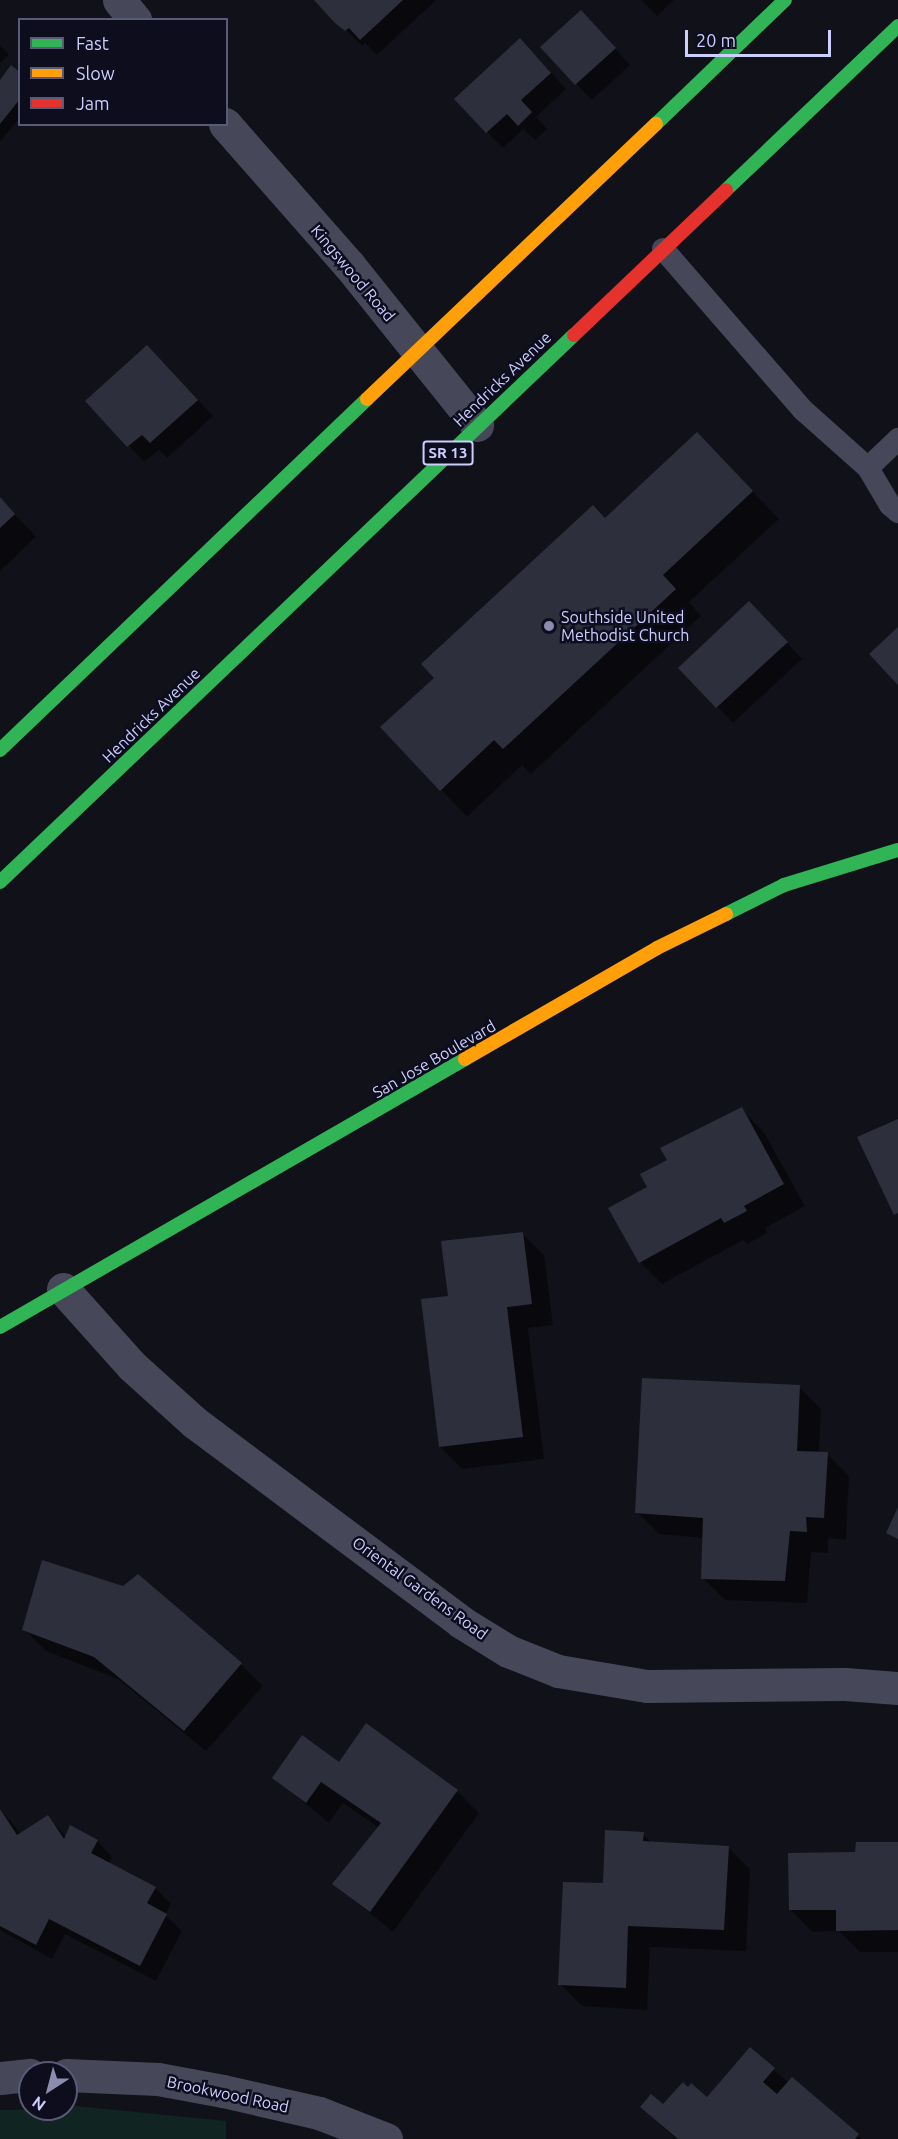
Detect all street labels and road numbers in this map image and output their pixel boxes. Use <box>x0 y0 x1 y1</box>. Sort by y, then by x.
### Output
street label: Kingswood Road <box>307 221 399 325</box>
street label: Hendricks Avenue <box>449 327 555 431</box>
road number: SR 13 <box>422 441 474 465</box>
street label: Hendricks Avenue <box>98 663 204 767</box>
street label: San Jose Boulevard <box>369 1016 499 1102</box>
street label: Oriental Gardens Road <box>349 1533 491 1643</box>
street label: Brookwood Road <box>165 2072 291 2116</box>

